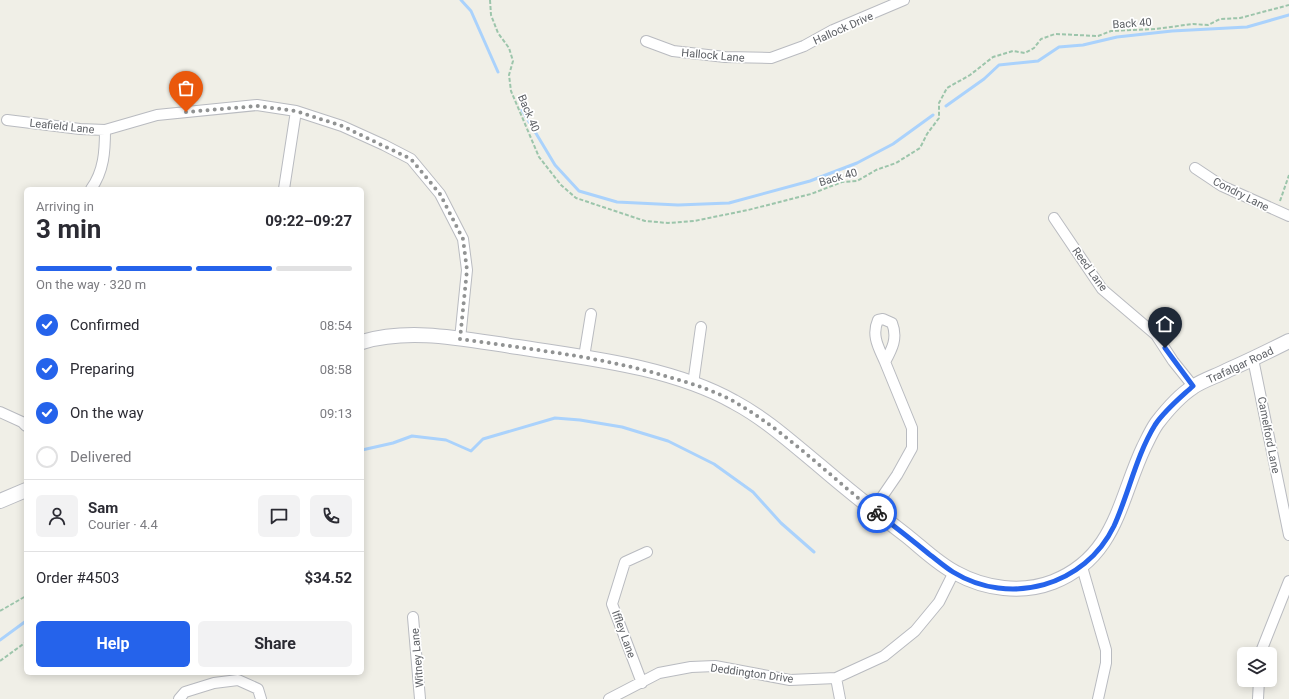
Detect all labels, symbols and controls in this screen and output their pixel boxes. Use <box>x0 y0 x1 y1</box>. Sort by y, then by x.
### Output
street label: Hallock Drive <box>811 9 875 47</box>
street label: Back 40 <box>1112 16 1152 31</box>
street label: Hallock Lane <box>681 46 745 65</box>
pin <box>169 71 203 112</box>
icon: bag <box>175 77 197 99</box>
street label: Back 40 <box>515 93 542 134</box>
street label: Leafield Lane <box>29 117 95 136</box>
street label: Back 40 <box>817 166 859 189</box>
street label: Condry Lane <box>1211 175 1271 214</box>
text: Arriving in <box>36 199 94 214</box>
text: 09:22–09:27 <box>265 212 352 230</box>
text: 3 min <box>36 214 101 244</box>
street label: Reed Lane <box>1069 245 1110 294</box>
text: On the way · 320 m <box>36 277 146 292</box>
pin <box>1148 307 1182 348</box>
icon: home <box>1154 313 1176 335</box>
icon: check <box>36 314 58 336</box>
text: Confirmed <box>70 316 140 334</box>
text: 08:54 <box>320 318 352 333</box>
street label: Trafalgar Road <box>1205 344 1276 387</box>
icon: check <box>36 358 58 380</box>
text: Preparing <box>70 360 134 378</box>
text: 08:58 <box>320 362 352 377</box>
street label: Camelford Lane <box>1255 396 1282 475</box>
icon: check <box>36 402 58 424</box>
text: On the way <box>70 404 144 422</box>
text: 09:13 <box>320 406 352 421</box>
text: Delivered <box>70 448 132 466</box>
courier <box>857 493 897 533</box>
button: person <box>36 495 78 537</box>
button: chat <box>258 495 300 537</box>
button: phone <box>310 495 352 537</box>
text: Sam <box>88 499 118 517</box>
icon: bike <box>866 502 888 524</box>
text: Courier · 4.4 <box>88 517 158 532</box>
text: Order #4503 <box>36 569 119 587</box>
text: $34.52 <box>305 569 352 587</box>
street label: Iffley Lane <box>609 608 638 660</box>
button: Help <box>36 621 190 667</box>
button: Share <box>198 621 352 667</box>
street label: Witney Lane <box>408 628 427 688</box>
map controls <box>1237 647 1277 687</box>
button: layers <box>1237 647 1277 687</box>
street label: Deddington Drive <box>710 661 794 686</box>

